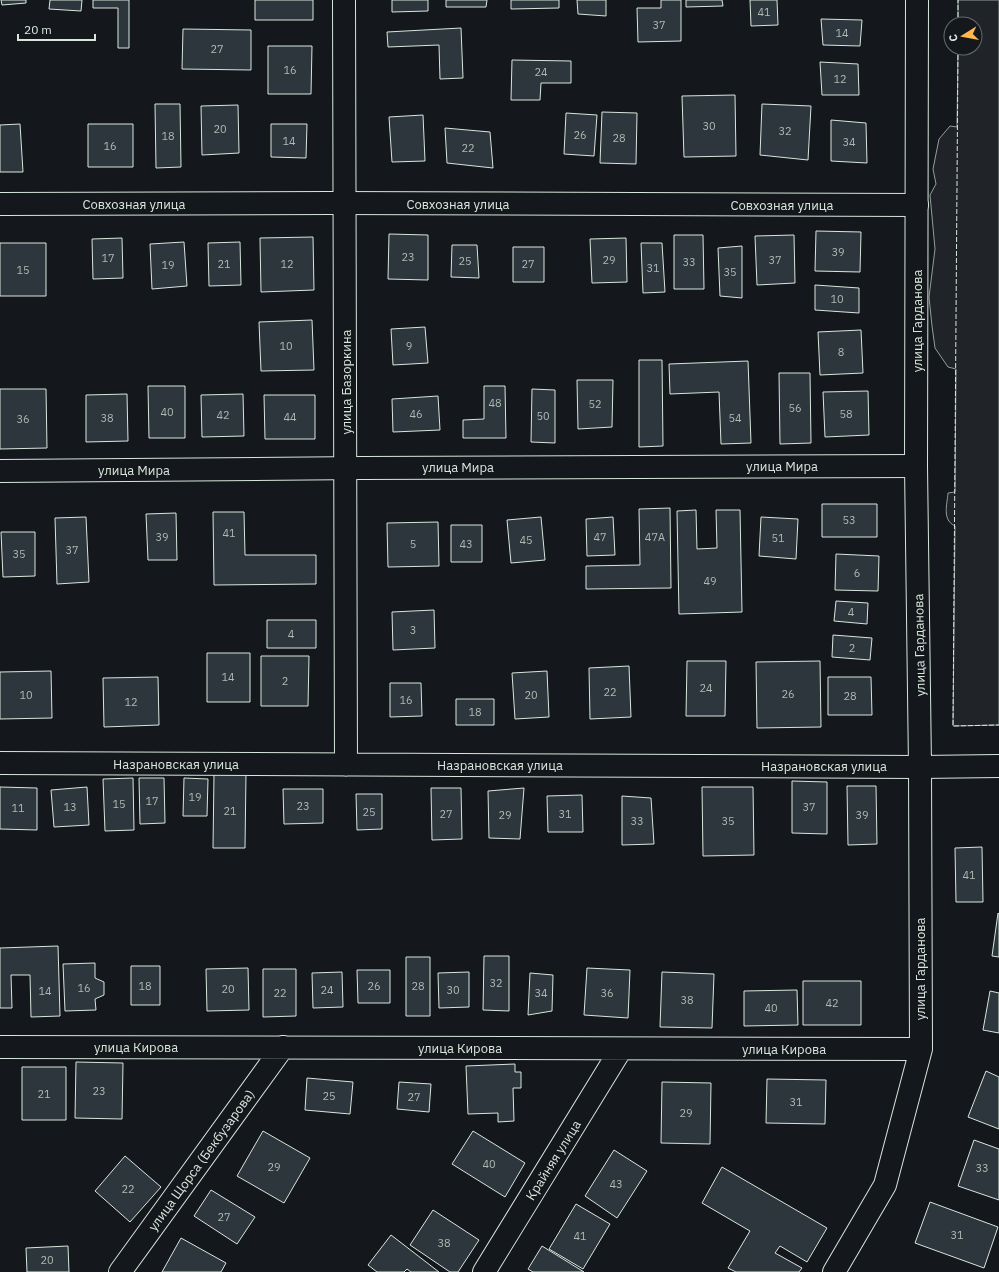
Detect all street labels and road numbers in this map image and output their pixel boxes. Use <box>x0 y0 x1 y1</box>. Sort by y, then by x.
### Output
street label: Совхозная улица <box>82 196 186 213</box>
street label: Совхозная улица <box>406 196 510 213</box>
street label: Совхозная улица <box>730 197 834 214</box>
street label: улица Гарданова <box>909 270 926 372</box>
street label: улица Базоркина <box>338 329 355 435</box>
street label: улица Мира <box>746 458 818 475</box>
street label: улица Мира <box>422 459 494 476</box>
street label: улица Мира <box>98 462 170 479</box>
street label: улица Гарданова <box>910 593 929 696</box>
street label: Назрановская улица <box>113 756 239 773</box>
street label: Назрановская улица <box>437 757 563 774</box>
street label: Назрановская улица <box>761 758 887 775</box>
street label: улица Гарданова <box>912 918 929 1020</box>
street label: улица Кирова <box>94 1039 178 1056</box>
street label: улица Кирова <box>418 1040 502 1057</box>
street label: улица Кирова <box>742 1041 826 1058</box>
street label: улица Щорса (Бекбузарова) <box>144 1086 258 1234</box>
street label: Крайняя улица <box>522 1117 585 1204</box>

